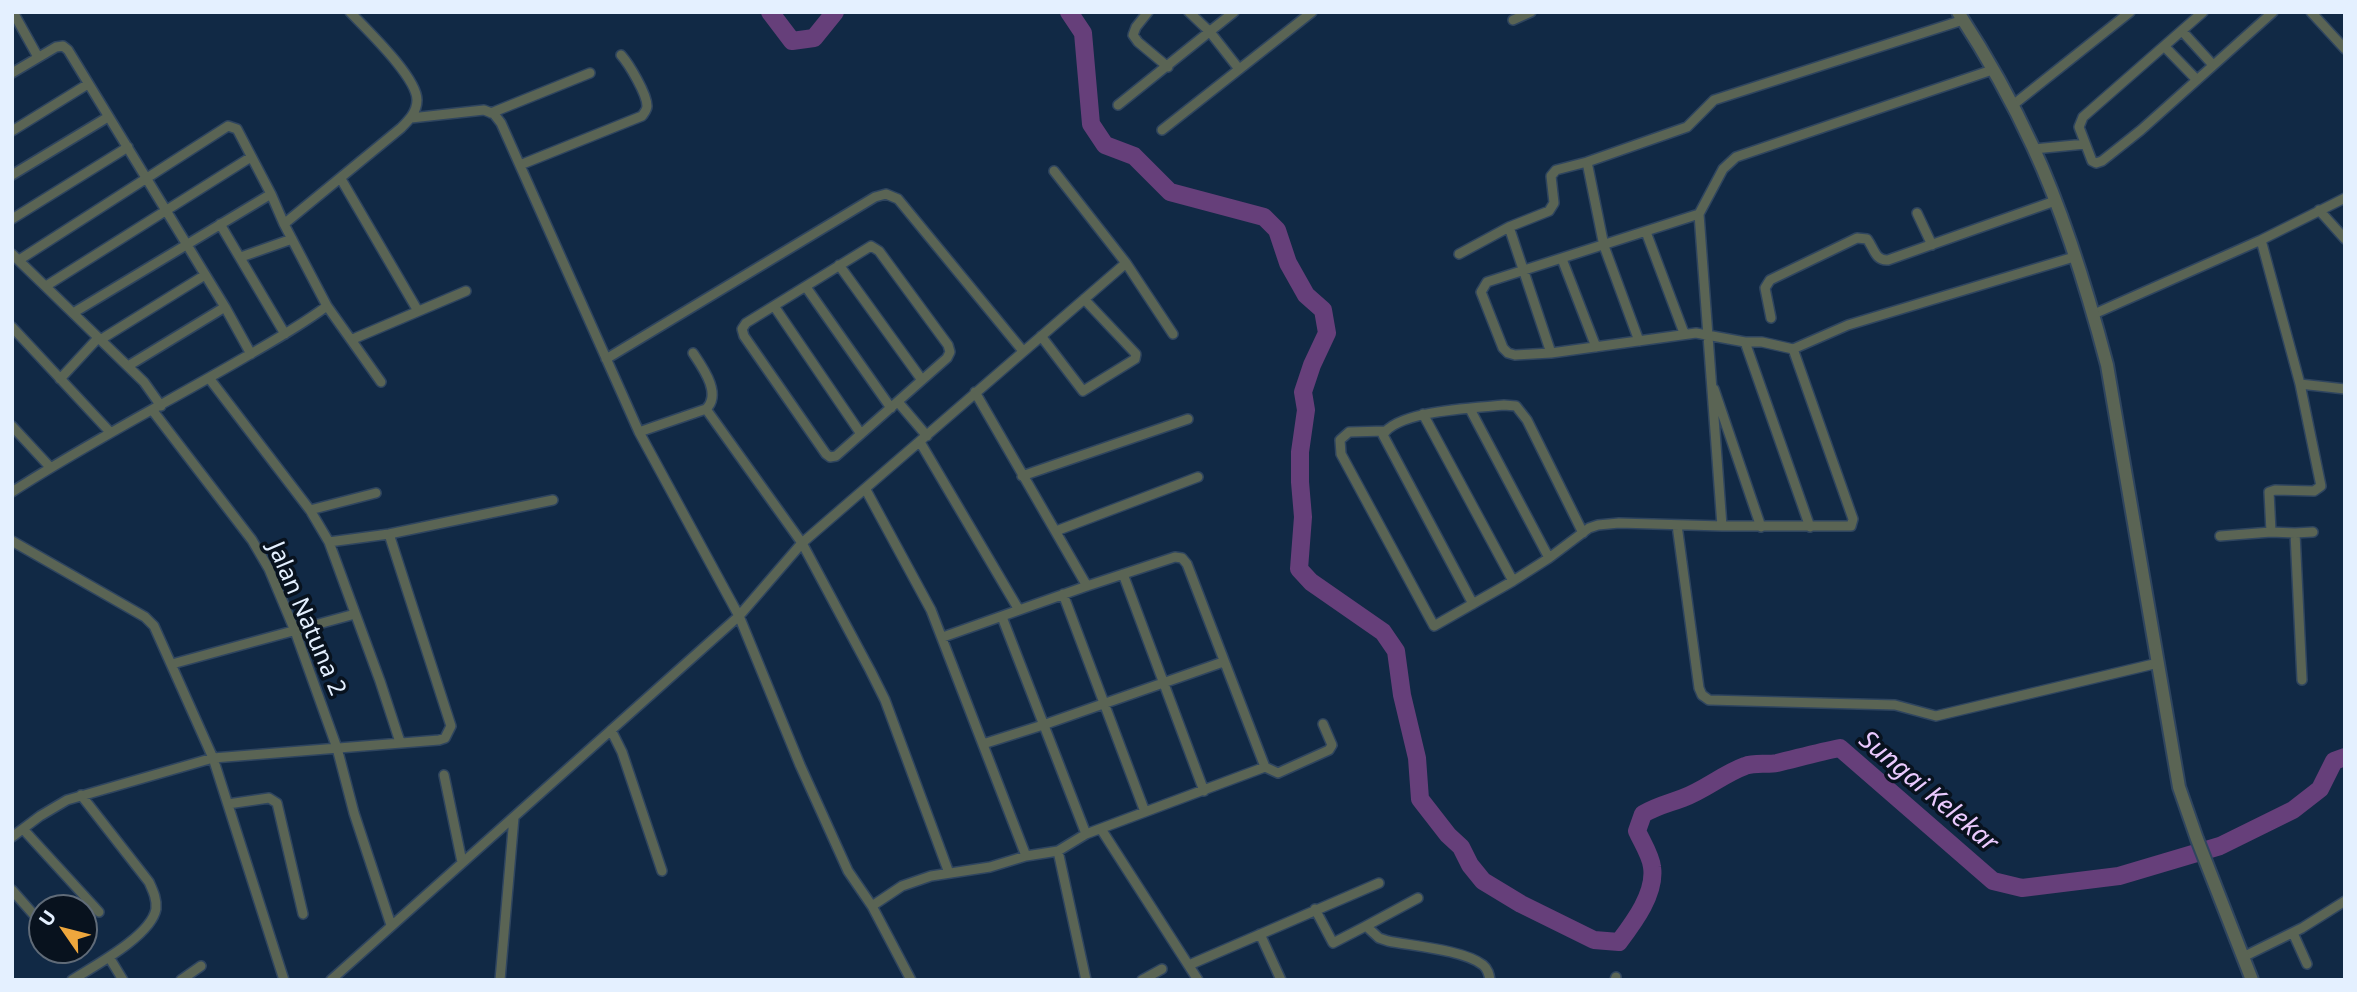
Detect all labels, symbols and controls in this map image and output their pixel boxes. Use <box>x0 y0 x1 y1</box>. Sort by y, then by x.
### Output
street label: Jalan Natuna 2 <box>261 538 351 700</box>
water label: Sungai Kelekar <box>1852 725 2004 859</box>
north arrow <box>28 894 98 964</box>
text: U <box>33 905 62 931</box>

